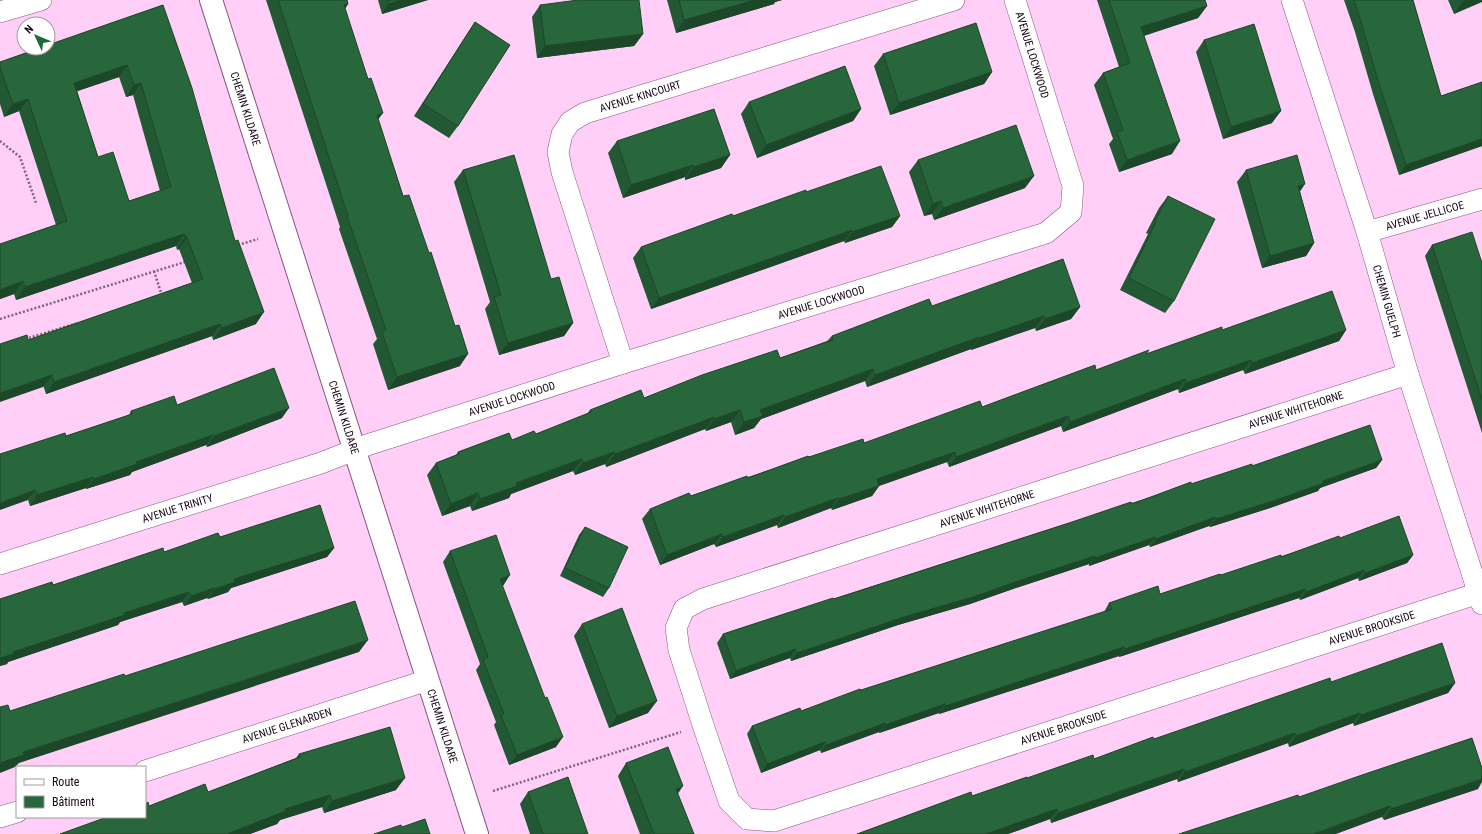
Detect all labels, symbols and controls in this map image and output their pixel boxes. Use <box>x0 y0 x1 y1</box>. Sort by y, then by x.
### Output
street label: AVENUE LOCKWOOD <box>1013 10 1051 100</box>
north arrow <box>16 16 56 56</box>
text: N <box>22 22 36 36</box>
street label: CHEMIN KILDARE <box>228 70 264 148</box>
street label: AVENUE KINCOURT <box>598 77 683 115</box>
street label: AVENUE JELLICOE <box>1384 198 1466 233</box>
street label: CHEMIN GUELPH <box>1370 263 1404 339</box>
street label: AVENUE LOCKWOOD <box>776 283 866 322</box>
street label: CHEMIN KILDARE <box>326 379 362 456</box>
street label: AVENUE LOCKWOOD <box>467 379 557 419</box>
street label: AVENUE WHITEHORNE <box>1247 388 1346 431</box>
street label: AVENUE WHITEHORNE <box>938 487 1037 530</box>
street label: AVENUE TRINITY <box>140 491 215 525</box>
street label: AVENUE BROOKSIDE <box>1327 608 1417 648</box>
street label: CHEMIN KILDARE <box>425 687 461 765</box>
street label: AVENUE GLENARDEN <box>240 705 333 746</box>
street label: AVENUE BROOKSIDE <box>1019 707 1109 747</box>
legend <box>16 766 146 818</box>
text: Route <box>52 775 80 789</box>
text: Bâtiment <box>52 795 95 809</box>

